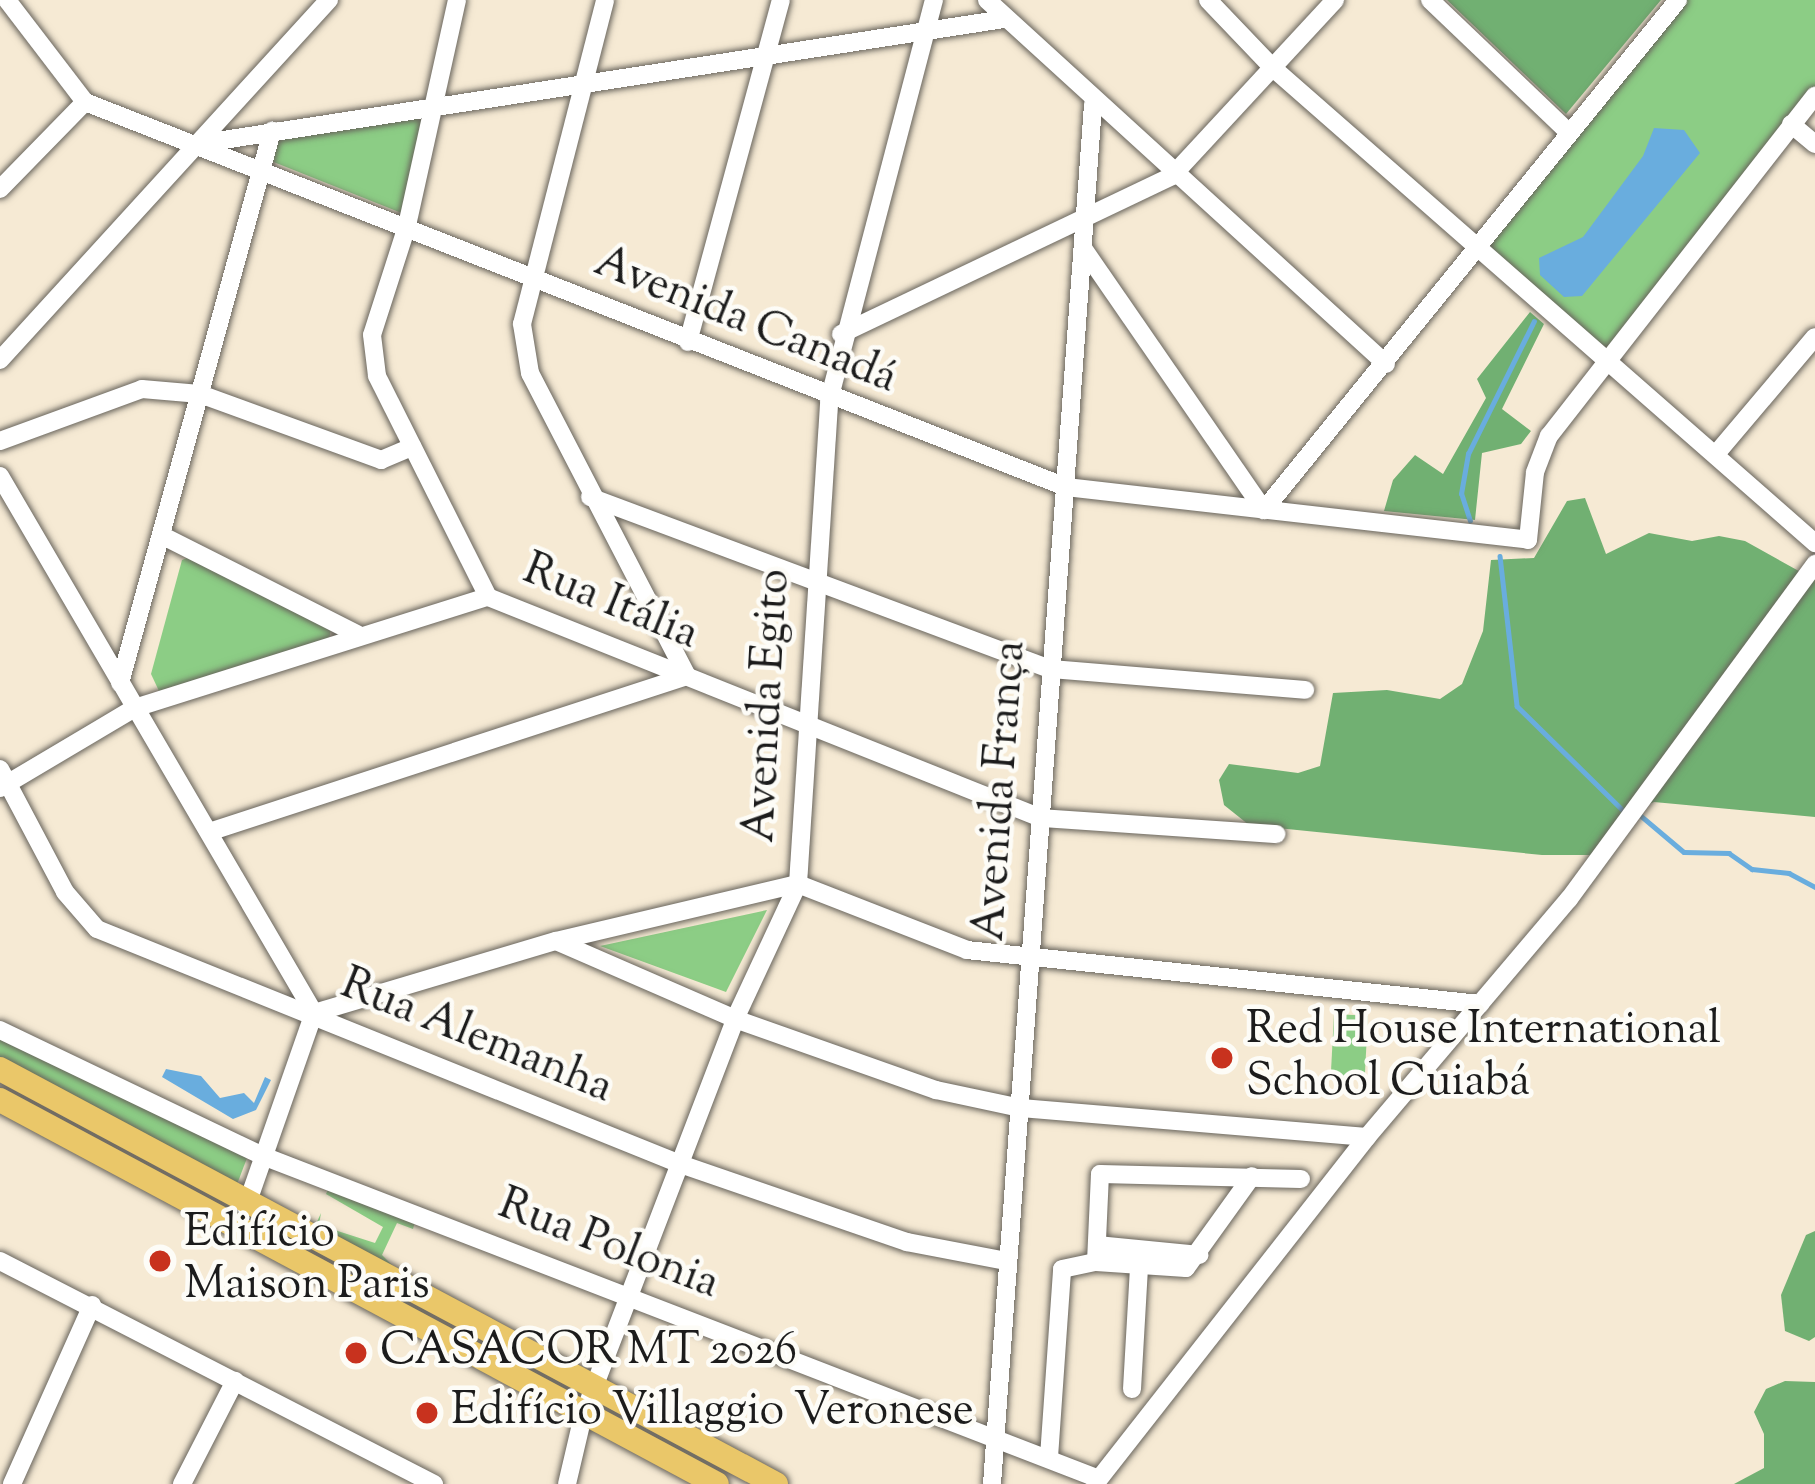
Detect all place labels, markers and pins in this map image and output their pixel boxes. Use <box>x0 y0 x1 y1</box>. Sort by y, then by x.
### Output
place label: Red House International School Cuiabá <box>1246 1005 1721 1111</box>
marker: Red House International School Cuiabá <box>1209 1045 1235 1071</box>
place label: Edifício Maison Paris <box>184 1208 430 1314</box>
marker: Edifício Maison Paris <box>147 1248 173 1274</box>
place label: CASACOR MT 2026 <box>380 1326 797 1380</box>
marker: CASACOR MT 2026 <box>343 1340 369 1366</box>
place label: Edifício Villaggio Veronese <box>451 1386 974 1440</box>
marker: Edifício Villaggio Veronese <box>414 1400 440 1426</box>

